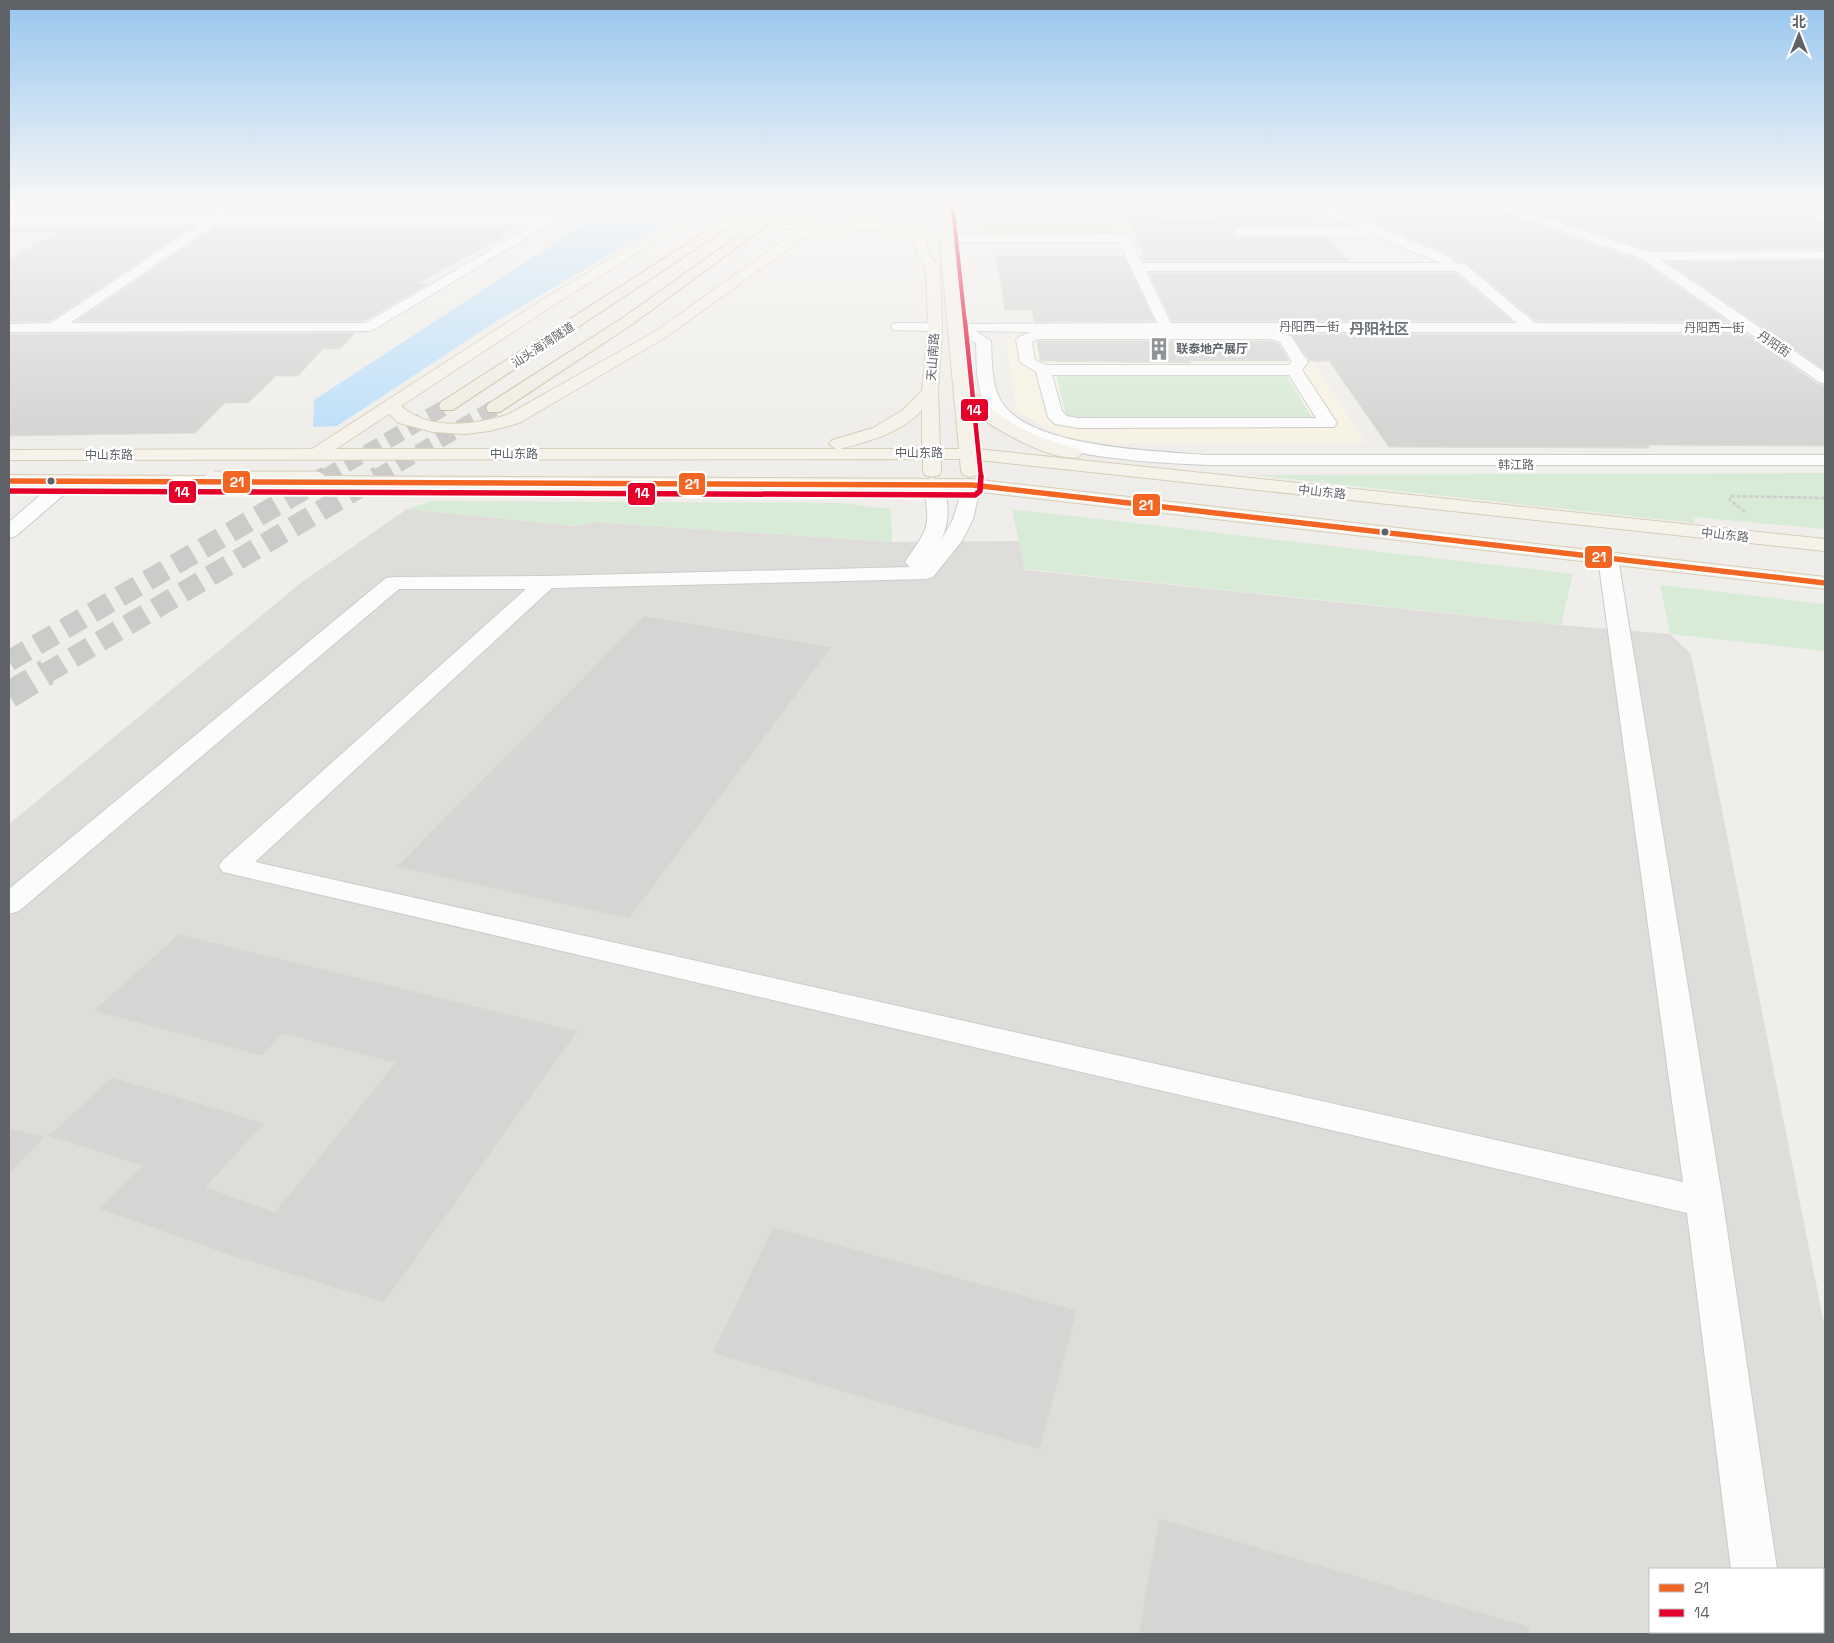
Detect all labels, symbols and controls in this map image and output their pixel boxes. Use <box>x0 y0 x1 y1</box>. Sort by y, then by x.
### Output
north arrow <box>1774 10 1824 60</box>
text: 北 <box>1792 13 1806 31</box>
street label: 汕头海湾隧道 <box>508 319 578 371</box>
street label: 丹阳西一街 <box>1279 319 1339 335</box>
district label: 丹阳社区 <box>1349 319 1409 338</box>
street label: 丹阳西一街 <box>1684 320 1744 336</box>
street label: 丹阳街 <box>1755 327 1793 361</box>
street label: 天山南路 <box>923 332 943 382</box>
building icon: 联泰地产展厅 <box>1146 336 1172 362</box>
place label: 联泰地产展厅 <box>1176 341 1248 357</box>
line badge: 14 <box>960 398 989 422</box>
text: 14 <box>966 401 982 419</box>
street label: 中山东路 <box>895 445 943 461</box>
street label: 中山东路 <box>490 446 538 462</box>
street label: 中山东路 <box>85 447 133 463</box>
street label: 韩江路 <box>1498 457 1534 473</box>
line badge: 21 <box>222 470 251 494</box>
line badge: 21 <box>678 472 706 496</box>
text: 21 <box>230 473 244 491</box>
text: 21 <box>685 475 699 493</box>
unlabelled marker <box>46 476 56 486</box>
line badge: 14 <box>168 480 197 504</box>
line badge: 14 <box>627 482 656 506</box>
street label: 中山东路 <box>1297 482 1347 502</box>
text: 14 <box>174 483 190 501</box>
text: 14 <box>634 484 650 502</box>
line badge: 21 <box>1132 493 1161 517</box>
text: 21 <box>1139 496 1153 514</box>
street label: 中山东路 <box>1700 525 1750 545</box>
unlabelled marker <box>1380 527 1390 537</box>
line badge: 21 <box>1584 545 1613 569</box>
text: 21 <box>1592 548 1606 566</box>
legend <box>1649 1568 1824 1633</box>
text: 21 <box>1694 1578 1709 1597</box>
text: 14 <box>1694 1603 1710 1622</box>

